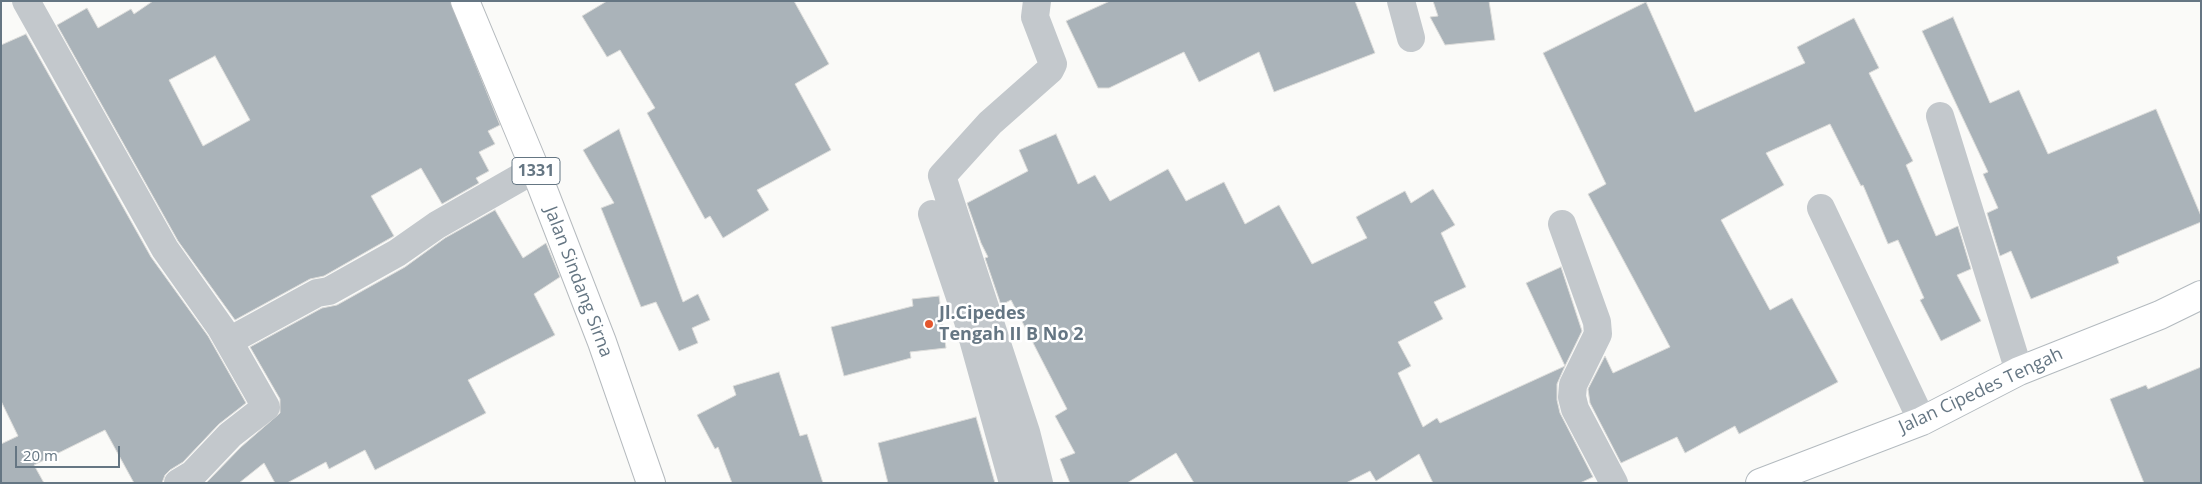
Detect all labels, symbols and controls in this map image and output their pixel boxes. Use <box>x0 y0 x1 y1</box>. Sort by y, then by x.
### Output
road number: 1331 <box>512 158 560 185</box>
street label: Jalan Sindang Sirna <box>539 204 617 360</box>
place label: Jl.Cipedes Tengah II B No 2 <box>939 303 1084 346</box>
marker: Jl.Cipedes Tengah II B No 2 <box>923 318 935 330</box>
street label: Jalan Cipedes Tengah <box>1896 344 2066 438</box>
scale bar <box>18 436 122 468</box>
text: 20 m <box>23 445 58 465</box>

